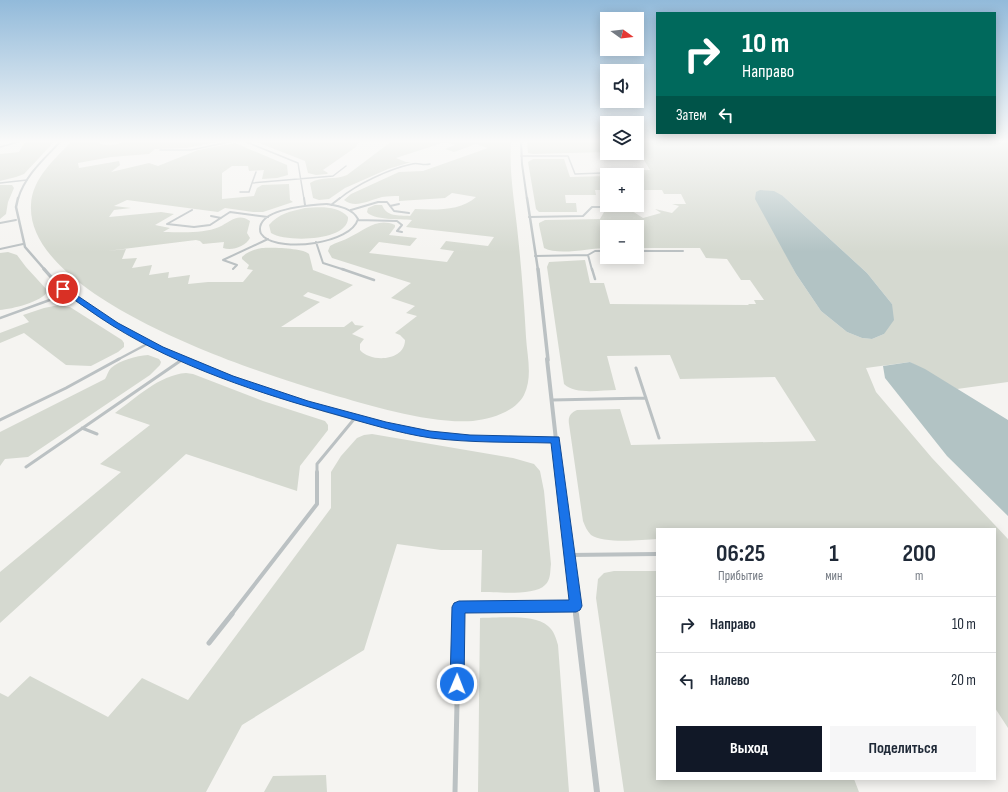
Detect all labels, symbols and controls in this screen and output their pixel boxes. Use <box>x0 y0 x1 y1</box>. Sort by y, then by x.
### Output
north arrow <box>600 12 644 56</box>
map controls <box>600 12 644 264</box>
text: 10 m <box>742 27 789 60</box>
icon: right <box>676 28 728 80</box>
text: Направо <box>742 61 794 82</box>
button: sound <box>600 64 644 108</box>
icon: left <box>715 104 737 126</box>
text: Затем <box>676 106 707 125</box>
button: layers <box>600 116 644 160</box>
button: + <box>600 168 644 212</box>
button: − <box>600 220 644 264</box>
pin <box>46 272 80 306</box>
icon: arrive <box>52 278 74 300</box>
text: 06:25 <box>716 539 765 568</box>
text: 1 <box>829 539 839 568</box>
text: 200 <box>903 539 936 568</box>
text: Прибытие <box>718 568 763 584</box>
text: мин <box>825 568 842 584</box>
text: m <box>915 568 923 584</box>
icon: right <box>676 614 698 636</box>
text: Направо <box>710 615 756 634</box>
text: 10 m <box>952 615 976 634</box>
position arrow <box>436 663 478 705</box>
icon: left <box>676 670 698 692</box>
text: Налево <box>710 671 750 690</box>
text: 20 m <box>951 671 976 690</box>
button: Выход <box>676 726 822 772</box>
button: Поделиться <box>830 726 976 772</box>

